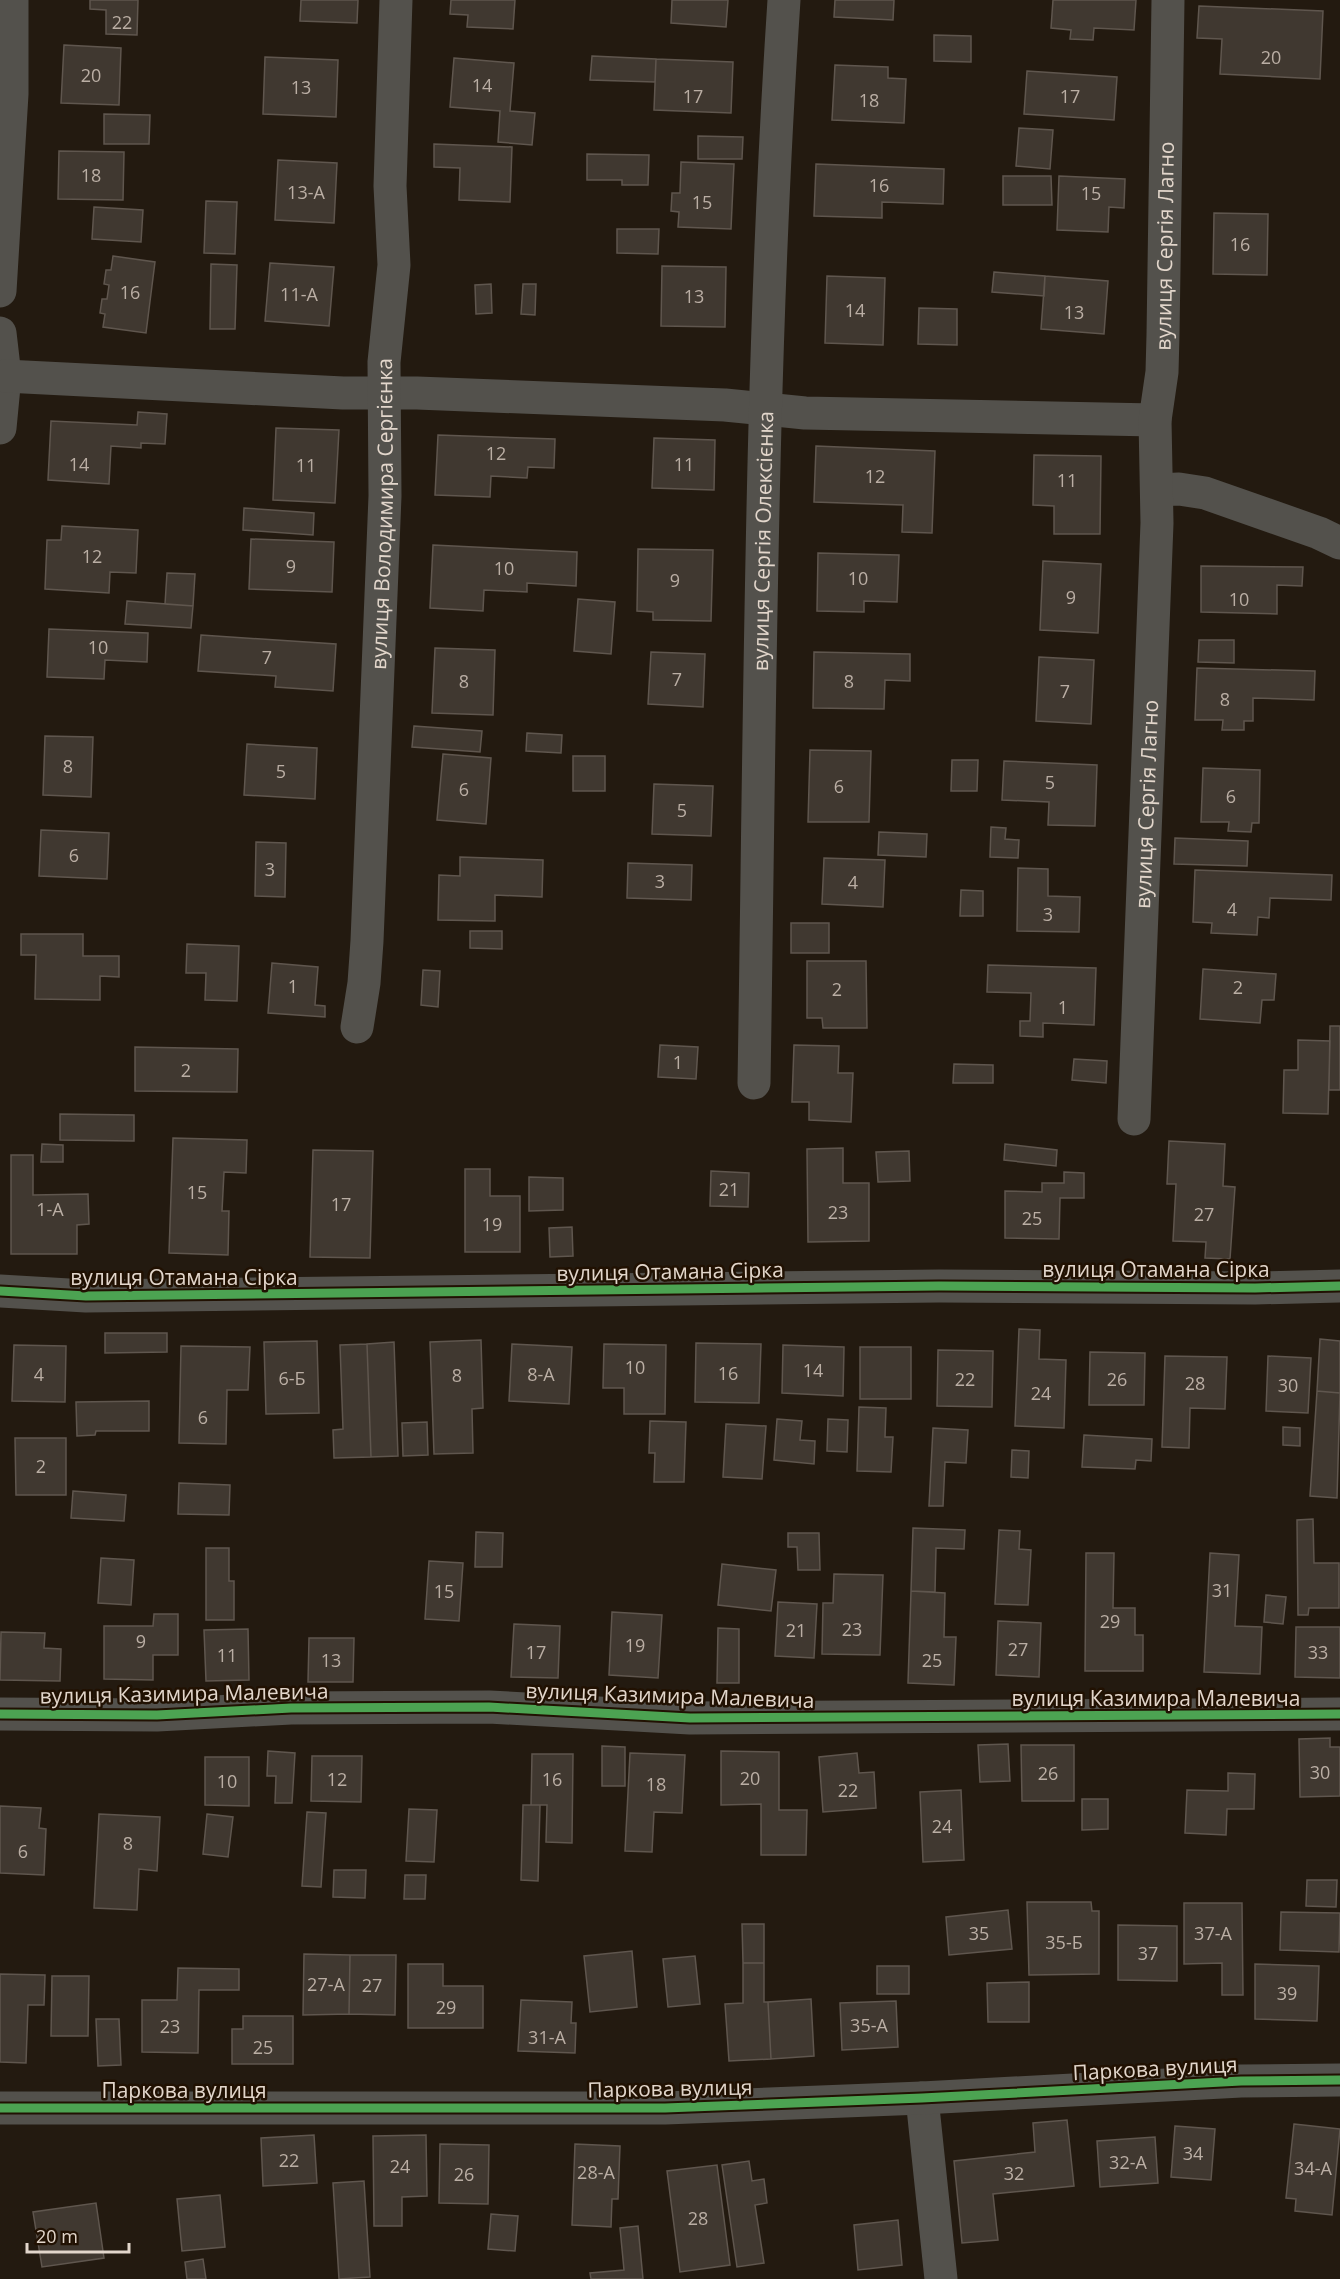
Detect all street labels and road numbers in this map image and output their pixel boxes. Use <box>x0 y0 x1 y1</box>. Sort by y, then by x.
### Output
street label: вулиця Сергія Лагно <box>1149 141 1180 351</box>
street label: вулиця Володимира Сергієнка <box>364 358 399 670</box>
street label: вулиця Сергія Олексієнка <box>746 411 779 671</box>
street label: вулиця Сергія Лагно <box>1128 699 1164 909</box>
street label: вулиця Отамана Сірка <box>556 1255 784 1287</box>
street label: вулиця Отамана Сірка <box>1042 1255 1270 1283</box>
street label: вулиця Отамана Сірка <box>70 1263 298 1291</box>
street label: вулиця Казимира Малевича <box>39 1676 329 1710</box>
street label: вулиця Казимира Малевича <box>525 1676 815 1714</box>
street label: вулиця Казимира Малевича <box>1011 1684 1301 1712</box>
street label: Паркова вулиця <box>1072 2050 1238 2086</box>
street label: Паркова вулиця <box>587 2073 753 2103</box>
street label: Паркова вулиця <box>101 2076 267 2104</box>

